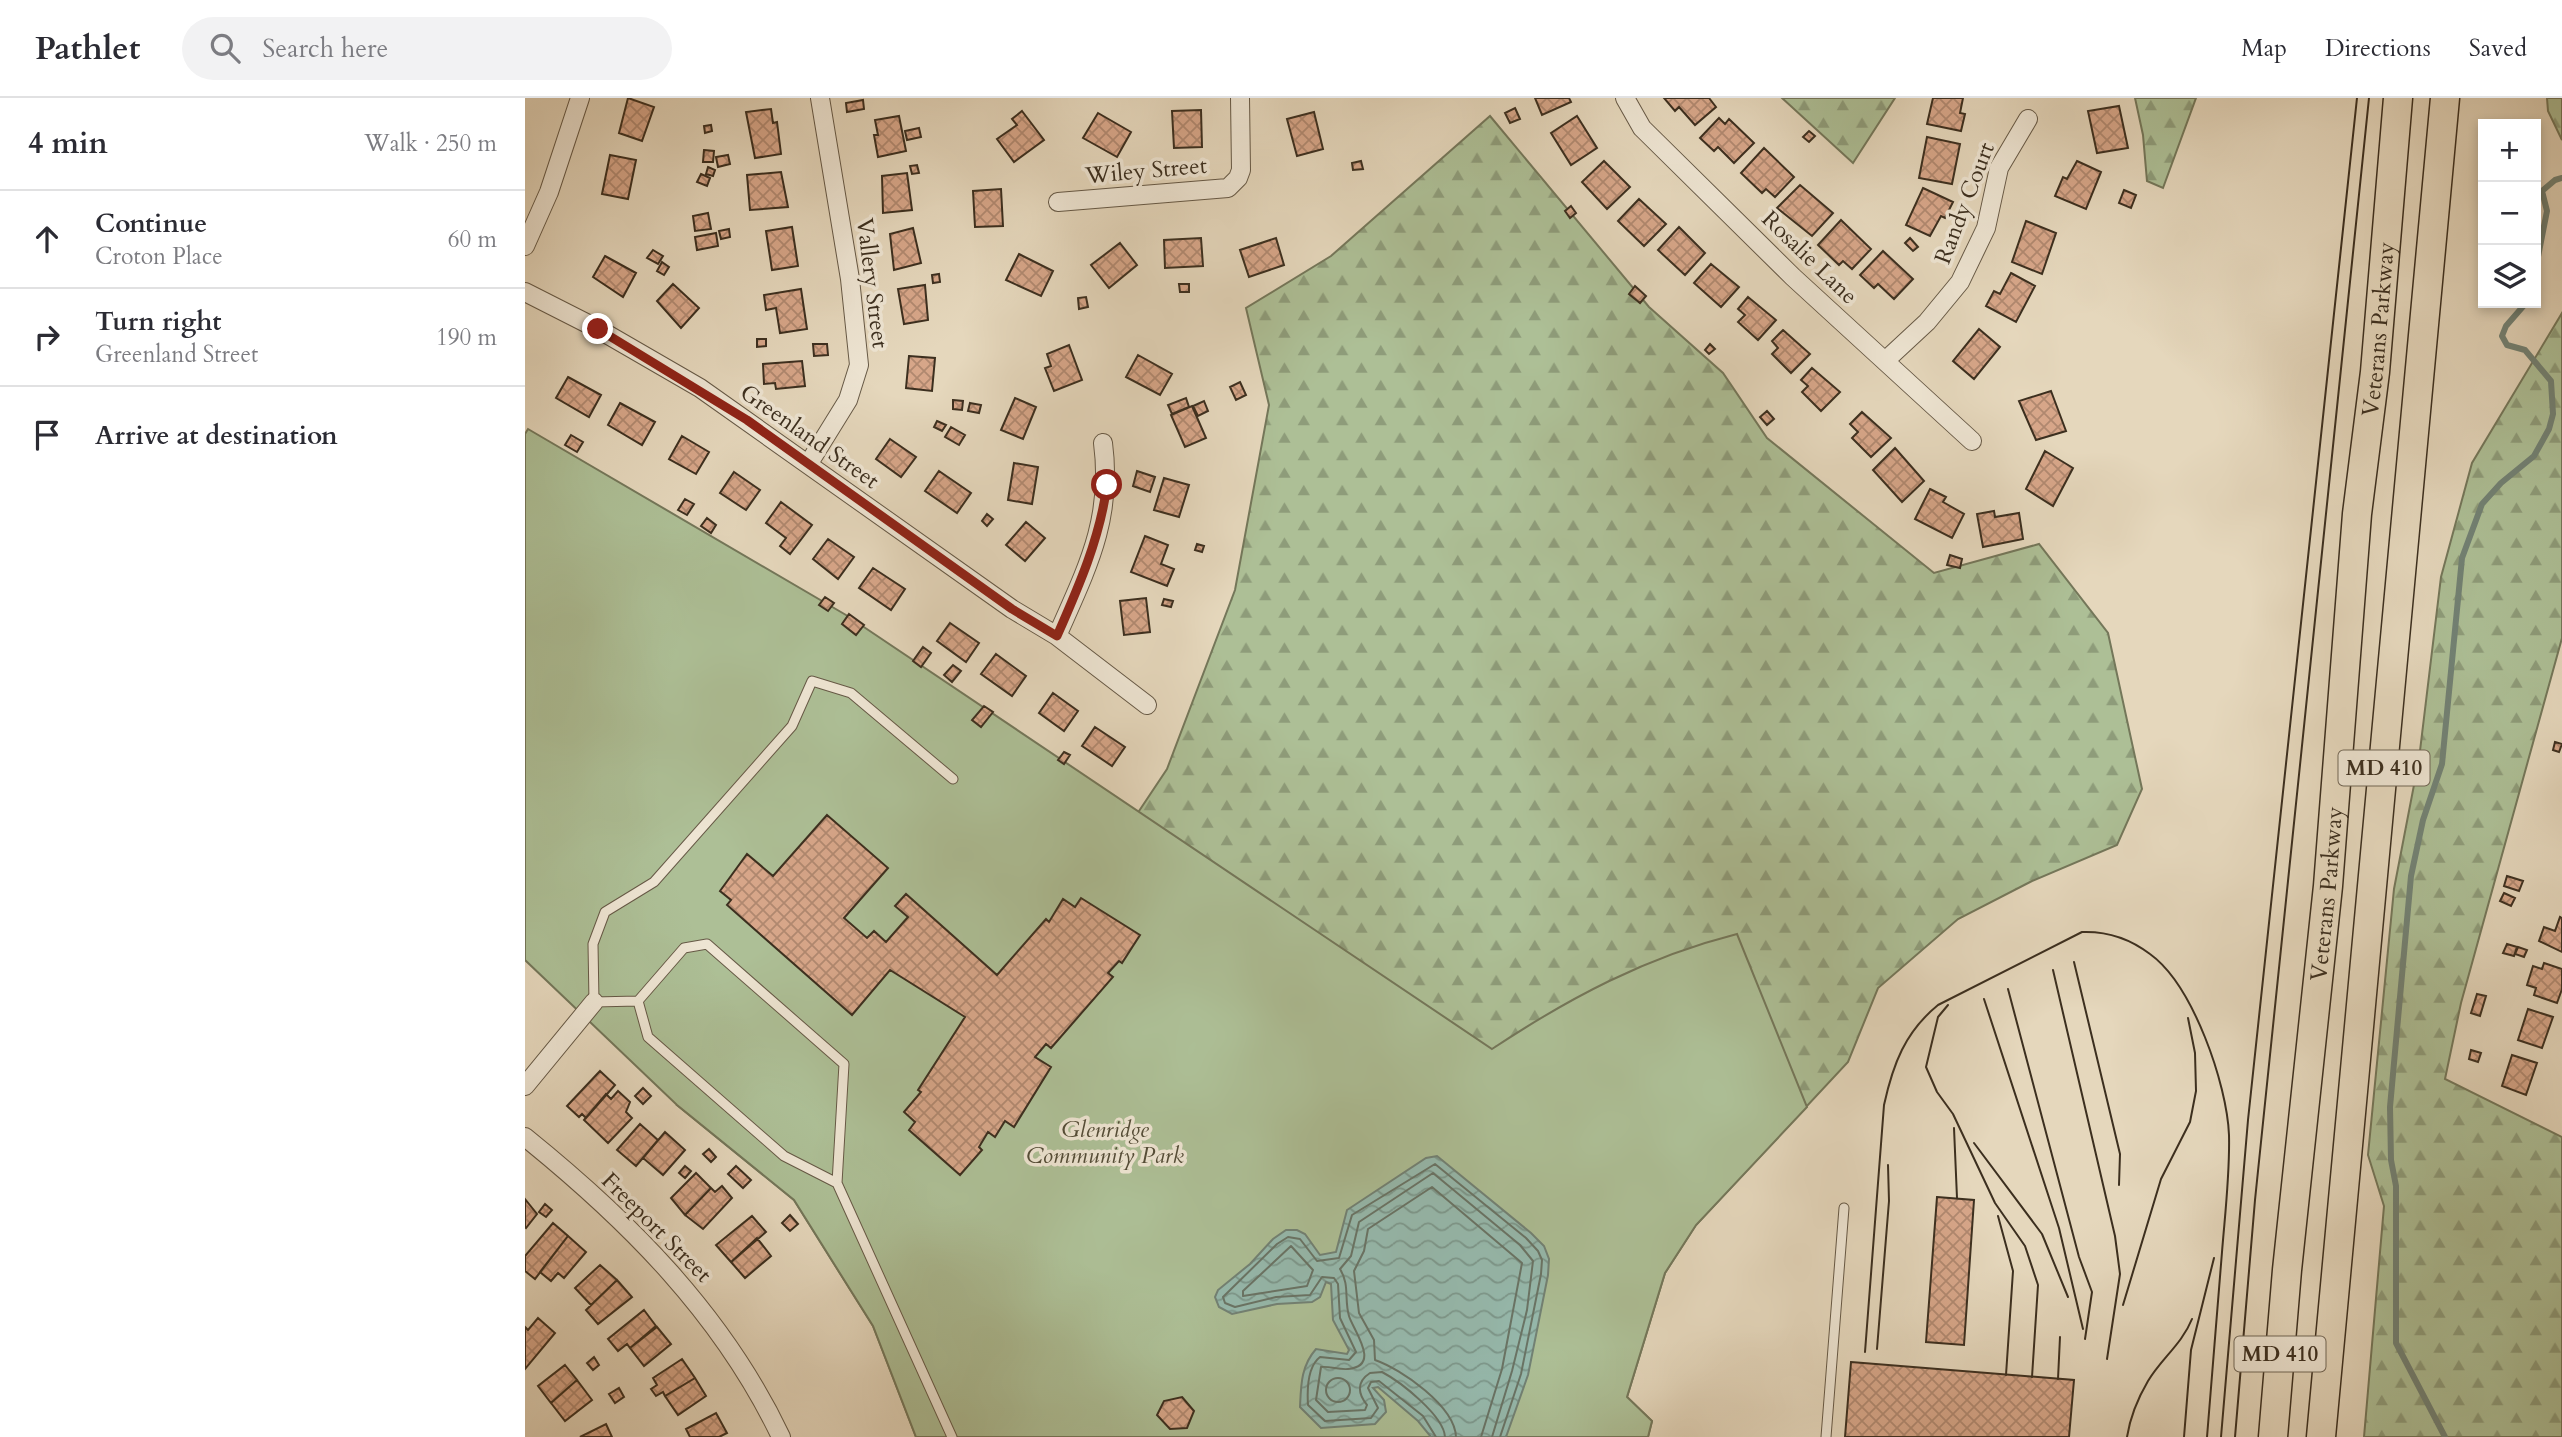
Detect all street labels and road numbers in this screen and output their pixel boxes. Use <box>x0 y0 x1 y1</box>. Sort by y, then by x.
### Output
street label: Randy Court <box>1927 138 2002 268</box>
street label: Wiley Street <box>1083 150 1208 191</box>
street label: Rosalie Lane <box>1755 204 1864 311</box>
street label: Vallery Street <box>849 216 896 350</box>
street label: Veterans Parkway <box>2355 241 2402 418</box>
street label: Greenland Street <box>734 377 885 496</box>
road number: MD 410 <box>2339 750 2429 786</box>
street label: Veterans Parkway <box>2303 805 2350 983</box>
street label: Freeport Street <box>595 1165 719 1289</box>
road number: MD 410 <box>2235 1336 2325 1372</box>

